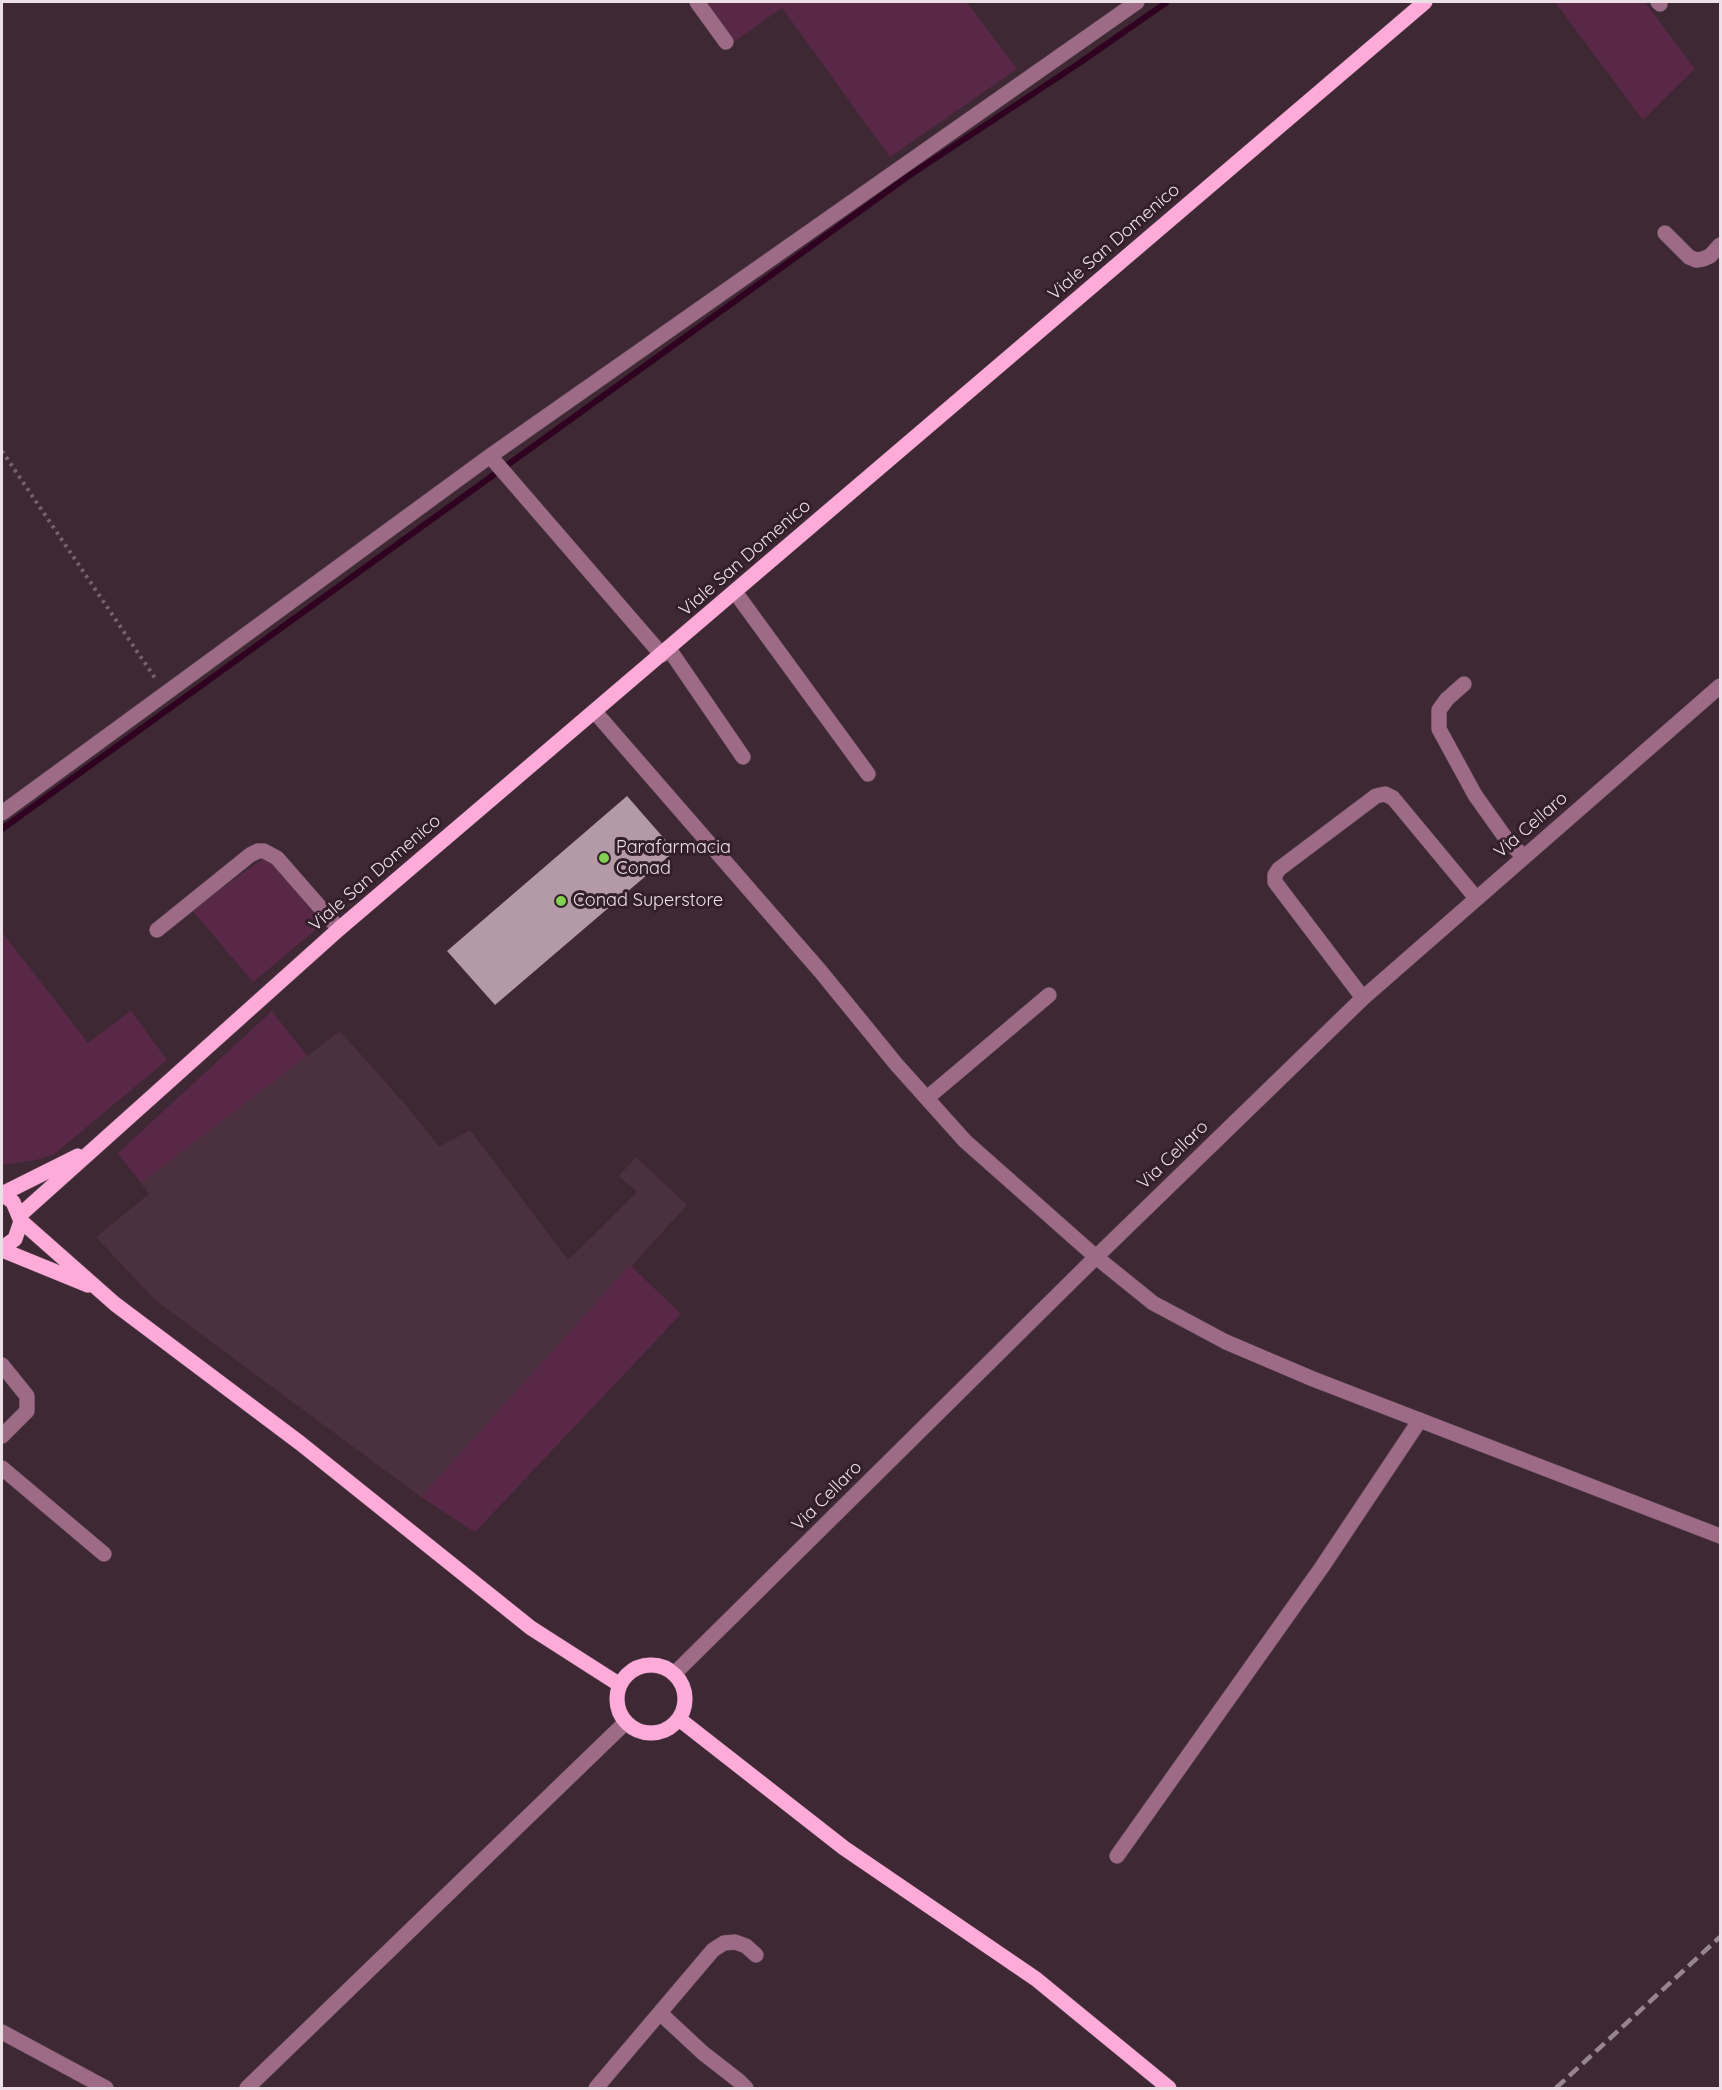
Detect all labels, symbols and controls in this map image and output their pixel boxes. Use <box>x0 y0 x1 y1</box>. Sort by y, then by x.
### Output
street label: Viale San Domenico <box>1044 179 1184 305</box>
street label: Viale San Domenico <box>675 495 815 621</box>
street label: Via Cellaro <box>1490 787 1572 863</box>
street label: Viale San Domenico <box>305 810 445 936</box>
place label: Parafarmacia Conad <box>616 837 731 880</box>
marker: Parafarmacia Conad <box>597 851 611 865</box>
place label: Conad Superstore <box>573 890 723 912</box>
marker: Conad Superstore <box>554 894 568 908</box>
street label: Via Cellaro <box>1133 1116 1213 1194</box>
street label: Via Cellaro <box>787 1456 867 1536</box>

